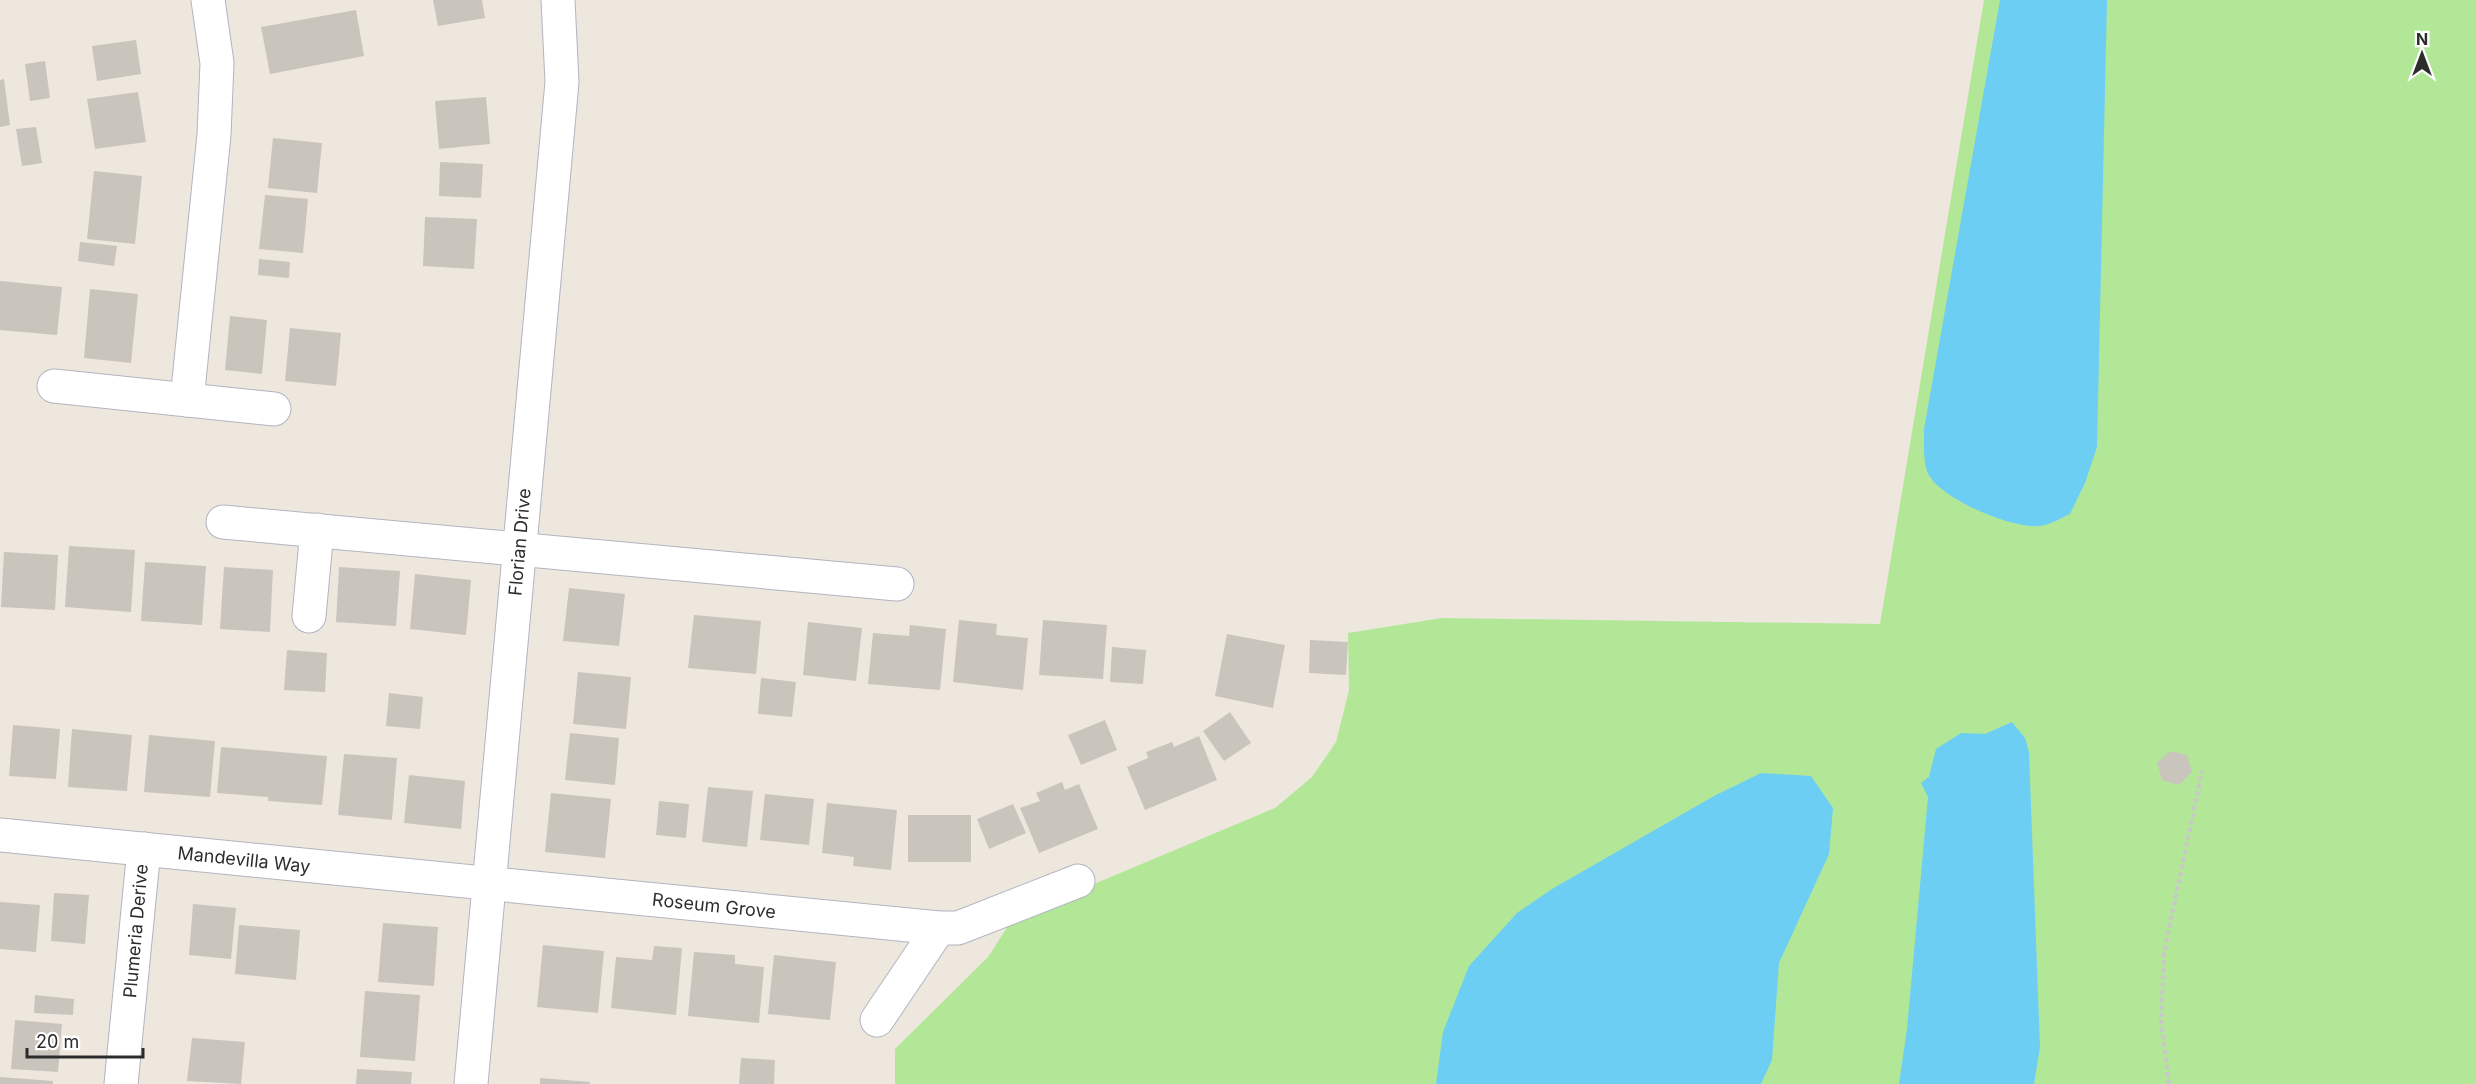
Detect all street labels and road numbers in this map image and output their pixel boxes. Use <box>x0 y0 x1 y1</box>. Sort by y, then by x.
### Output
street label: Florian Drive <box>504 487 535 597</box>
street label: Mandevilla Way <box>177 842 311 877</box>
street label: Plumeria Derive <box>119 863 152 999</box>
street label: Roseum Grove <box>651 889 777 922</box>

